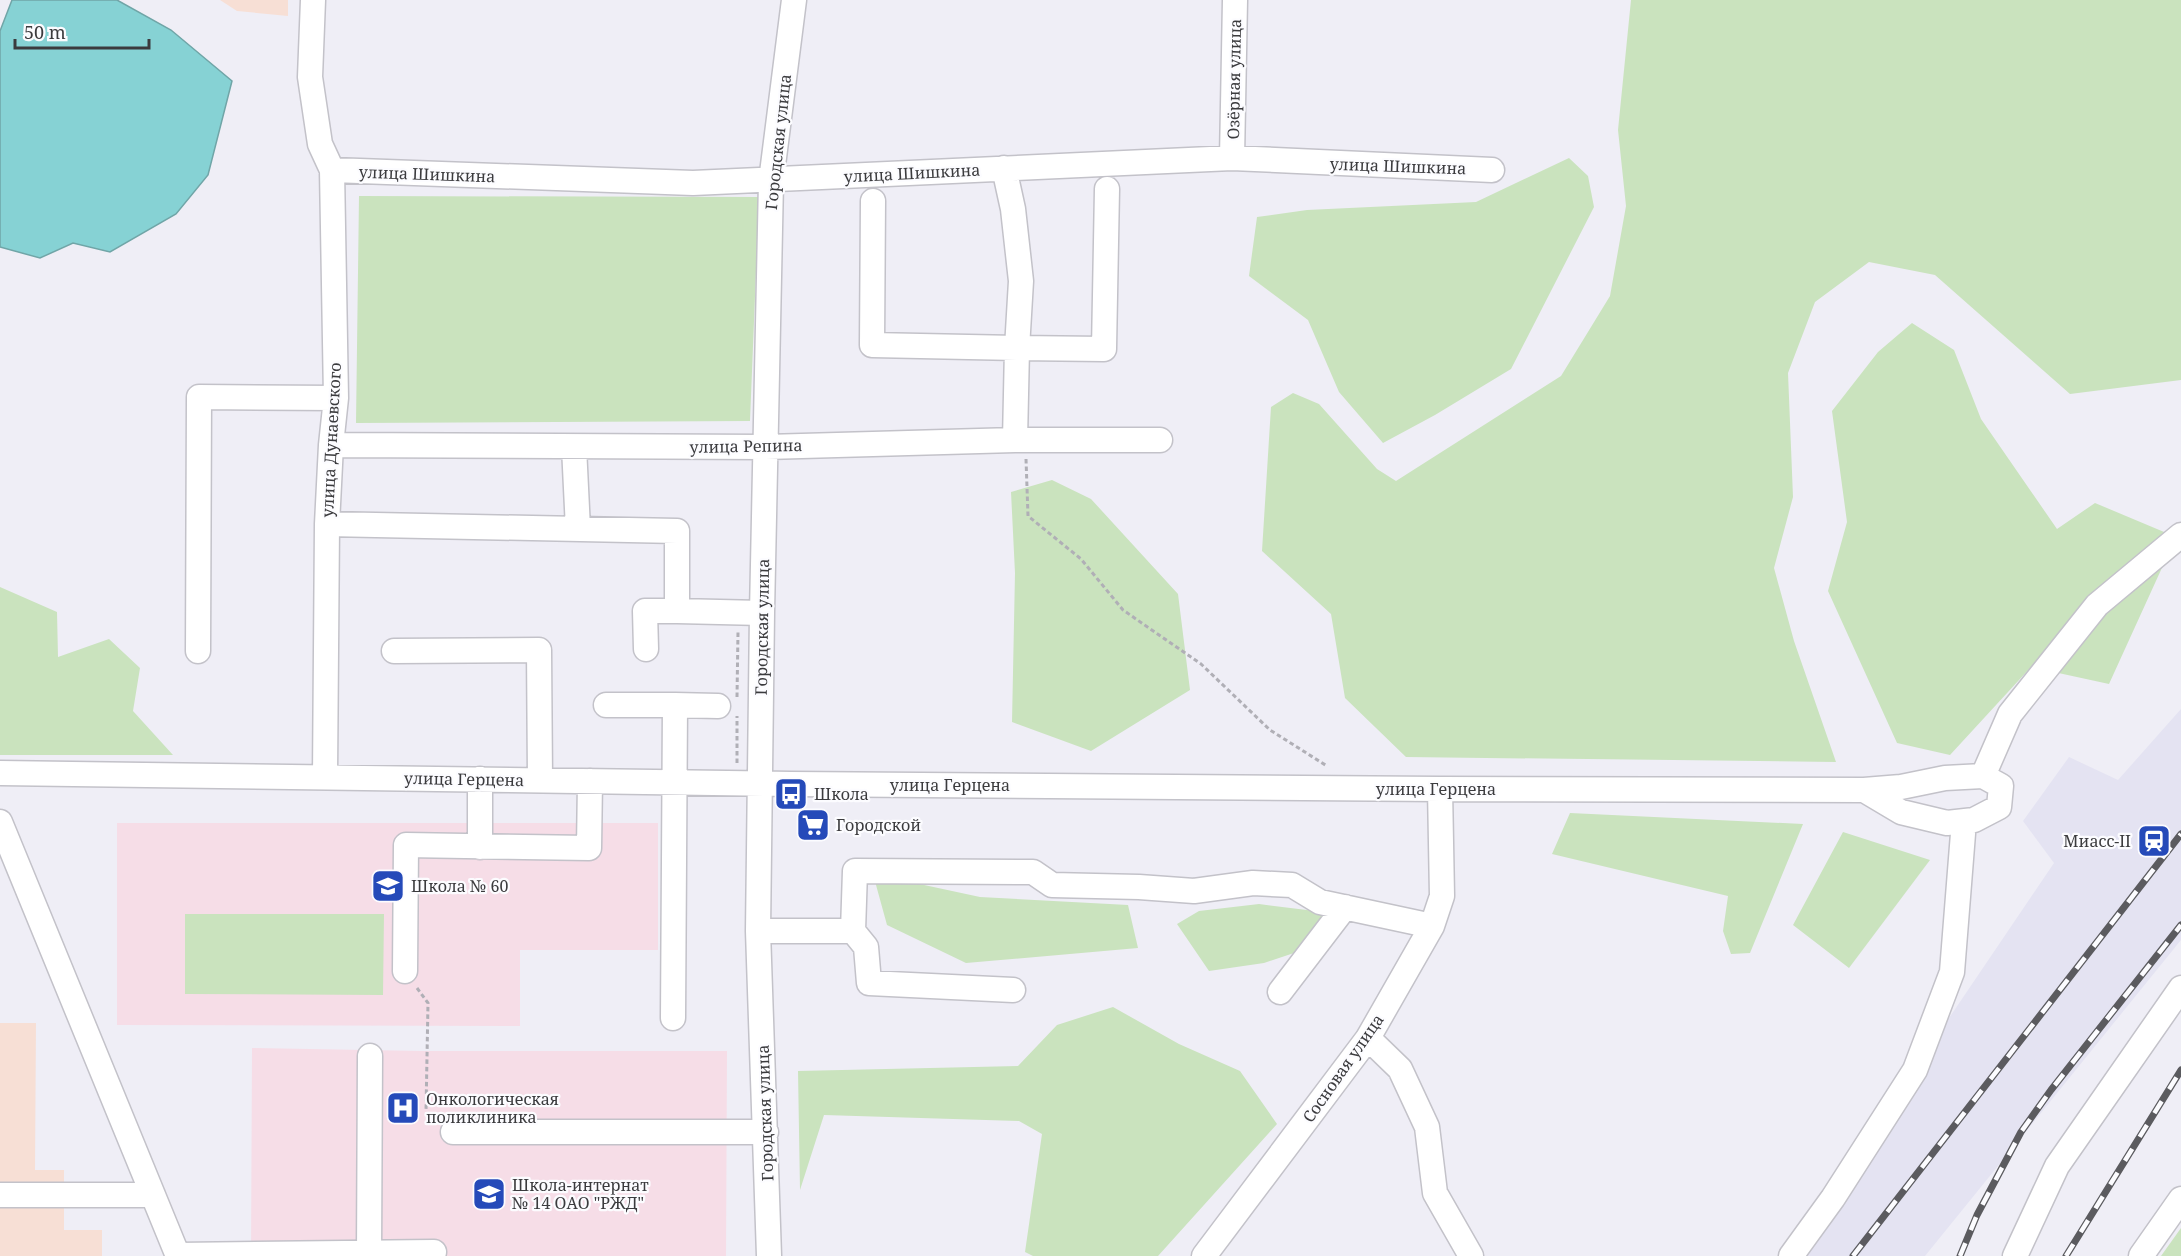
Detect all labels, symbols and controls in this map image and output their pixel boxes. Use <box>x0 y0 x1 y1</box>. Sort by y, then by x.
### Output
scale bar <box>15 12 148 50</box>
street label: Озёрная улица <box>1222 18 1246 140</box>
text: 50 m <box>24 20 66 44</box>
street label: Городская улица <box>760 73 796 211</box>
street label: улица Шишкина <box>1329 153 1467 179</box>
street label: улица Шишкина <box>843 158 981 188</box>
street label: улица Шишкина <box>358 161 496 187</box>
street label: улица Дунаевского <box>316 362 346 518</box>
street label: улица Репина <box>689 434 803 458</box>
street label: Городская улица <box>750 558 774 696</box>
street label: улица Герцена <box>404 767 524 791</box>
street label: улица Герцена <box>890 774 1010 796</box>
bus stop icon: Школа <box>773 776 809 812</box>
street label: улица Герцена <box>1376 778 1496 800</box>
place label: Школа <box>814 783 869 805</box>
supermarket icon: Городской <box>795 807 831 843</box>
place label: Городской <box>836 814 921 836</box>
station icon: Миасс-II <box>2136 823 2172 859</box>
place label: Миасс-II <box>2063 830 2131 852</box>
school or university icon: Школа № 60 <box>370 868 406 904</box>
place label: Школа № 60 <box>411 875 508 897</box>
street label: Сосновая улица <box>1297 1009 1389 1127</box>
street label: Городская улица <box>752 1044 778 1182</box>
place label: Онкологическая поликлиника <box>426 1088 559 1128</box>
hospital icon: Онкологическая поликлиника <box>385 1090 421 1126</box>
place label: Школа-интернат № 14 ОАО "РЖД" <box>512 1174 649 1214</box>
school or university icon: Школа-интернат № 14 ОАО "РЖД" <box>471 1176 507 1212</box>

